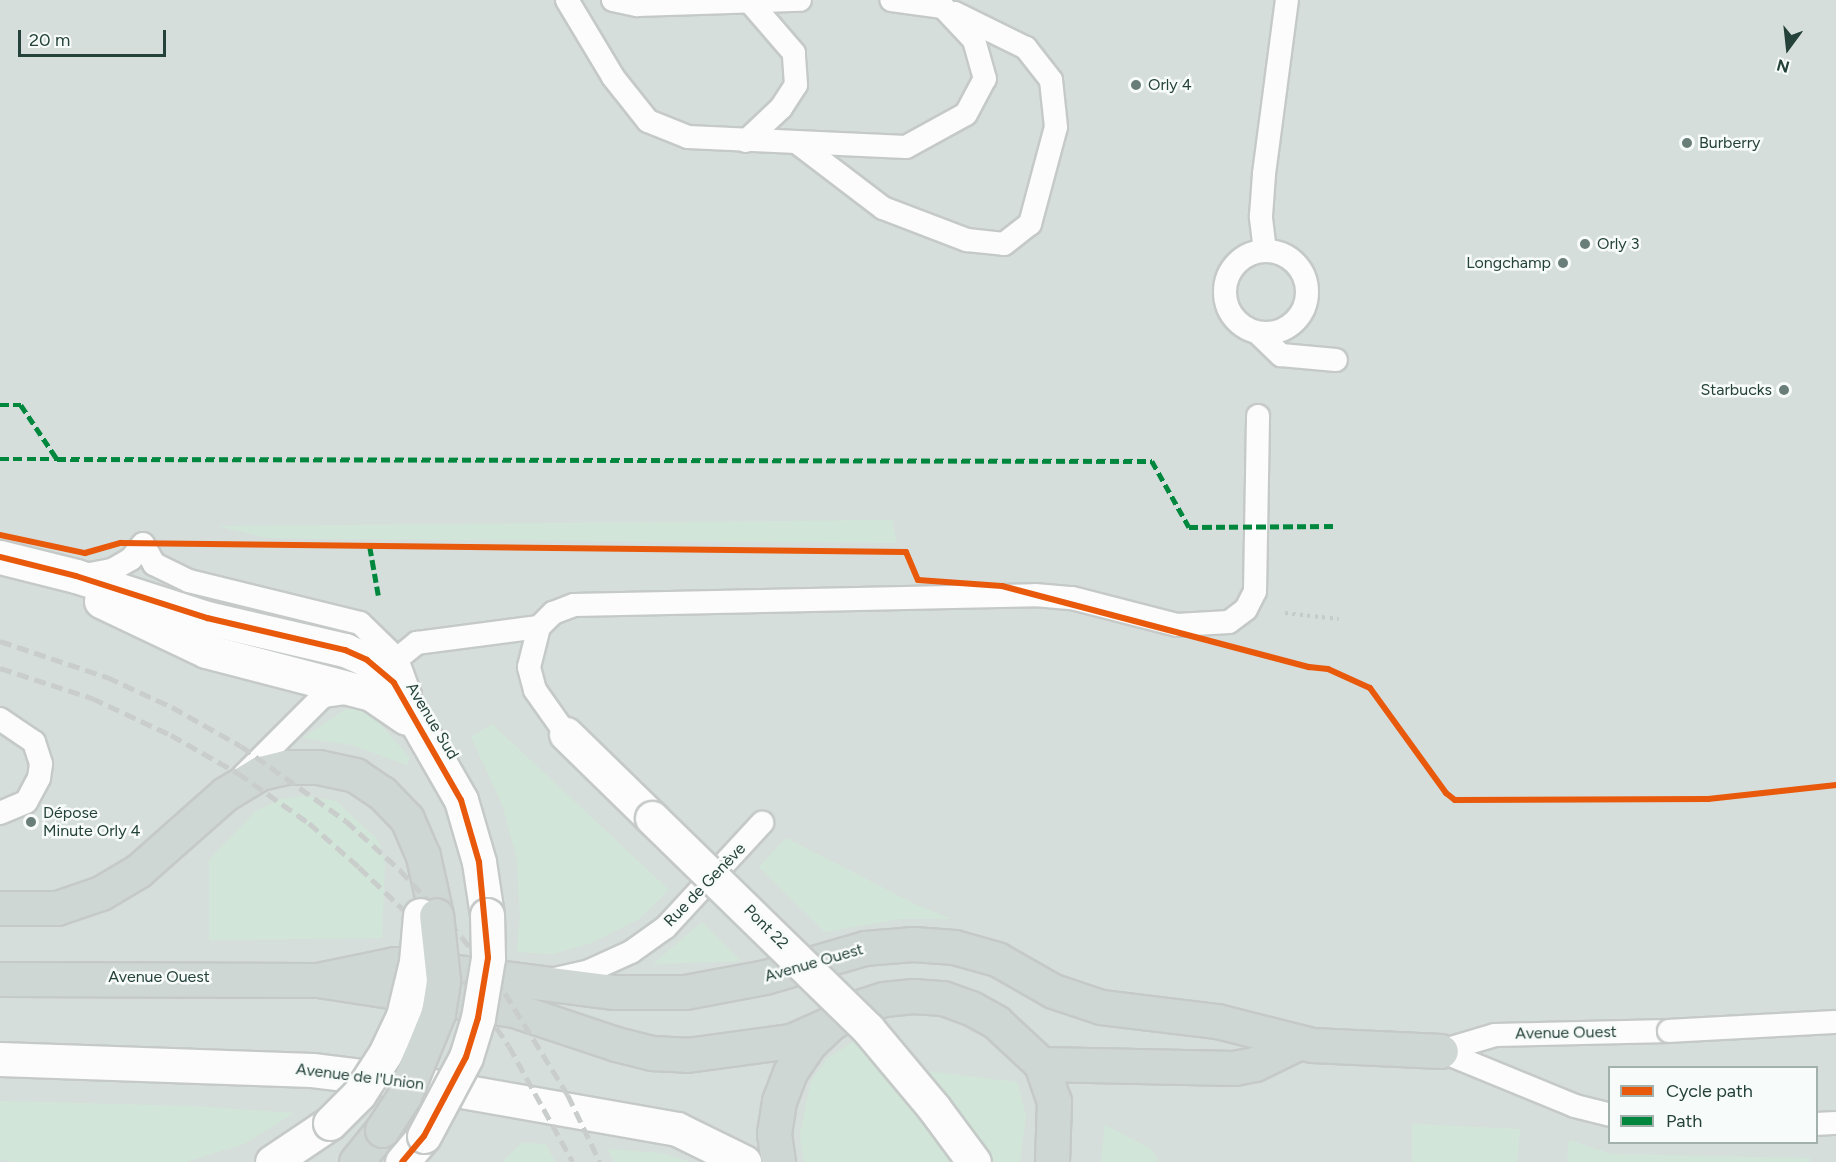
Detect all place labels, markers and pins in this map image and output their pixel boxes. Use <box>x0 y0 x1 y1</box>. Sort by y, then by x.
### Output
place label: Orly 4 <box>1148 75 1192 95</box>
marker: Orly 4 <box>1129 78 1143 92</box>
place label: Burberry <box>1699 133 1760 153</box>
marker: Burberry <box>1680 136 1694 150</box>
place label: Orly 3 <box>1597 234 1639 254</box>
marker: Orly 3 <box>1578 237 1592 251</box>
place label: Longchamp <box>1466 253 1551 273</box>
marker: Longchamp <box>1556 256 1570 270</box>
place label: Starbucks <box>1700 380 1772 400</box>
marker: Starbucks <box>1777 383 1791 397</box>
place label: Dépose Minute Orly 4 <box>43 803 140 841</box>
marker: Dépose Minute Orly 4 <box>24 815 38 829</box>

